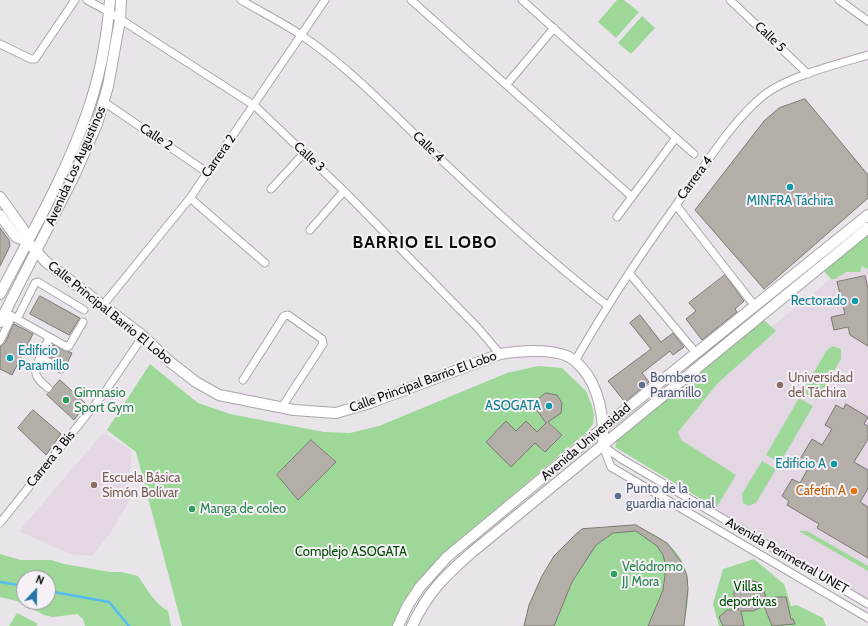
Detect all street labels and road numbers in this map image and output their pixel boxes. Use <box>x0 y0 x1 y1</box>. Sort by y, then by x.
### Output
street label: Calle 5 <box>751 19 789 55</box>
street label: Avenida Los Augustinos <box>43 104 109 228</box>
street label: Calle 2 <box>136 120 176 154</box>
street label: Calle 4 <box>409 128 447 166</box>
street label: Carrera 2 <box>199 131 239 181</box>
street label: Calle 3 <box>290 139 328 175</box>
street label: Carrera 4 <box>674 153 716 203</box>
street label: Calle Principal Barrio El Lobo <box>45 258 175 368</box>
street label: Calle Principal Barrio El Lobo <box>347 348 499 416</box>
street label: Avenida Universidad <box>538 400 634 484</box>
street label: Carrera 3 Bis <box>24 428 78 490</box>
street label: Avenida Perimetral UNET <box>723 514 851 598</box>

